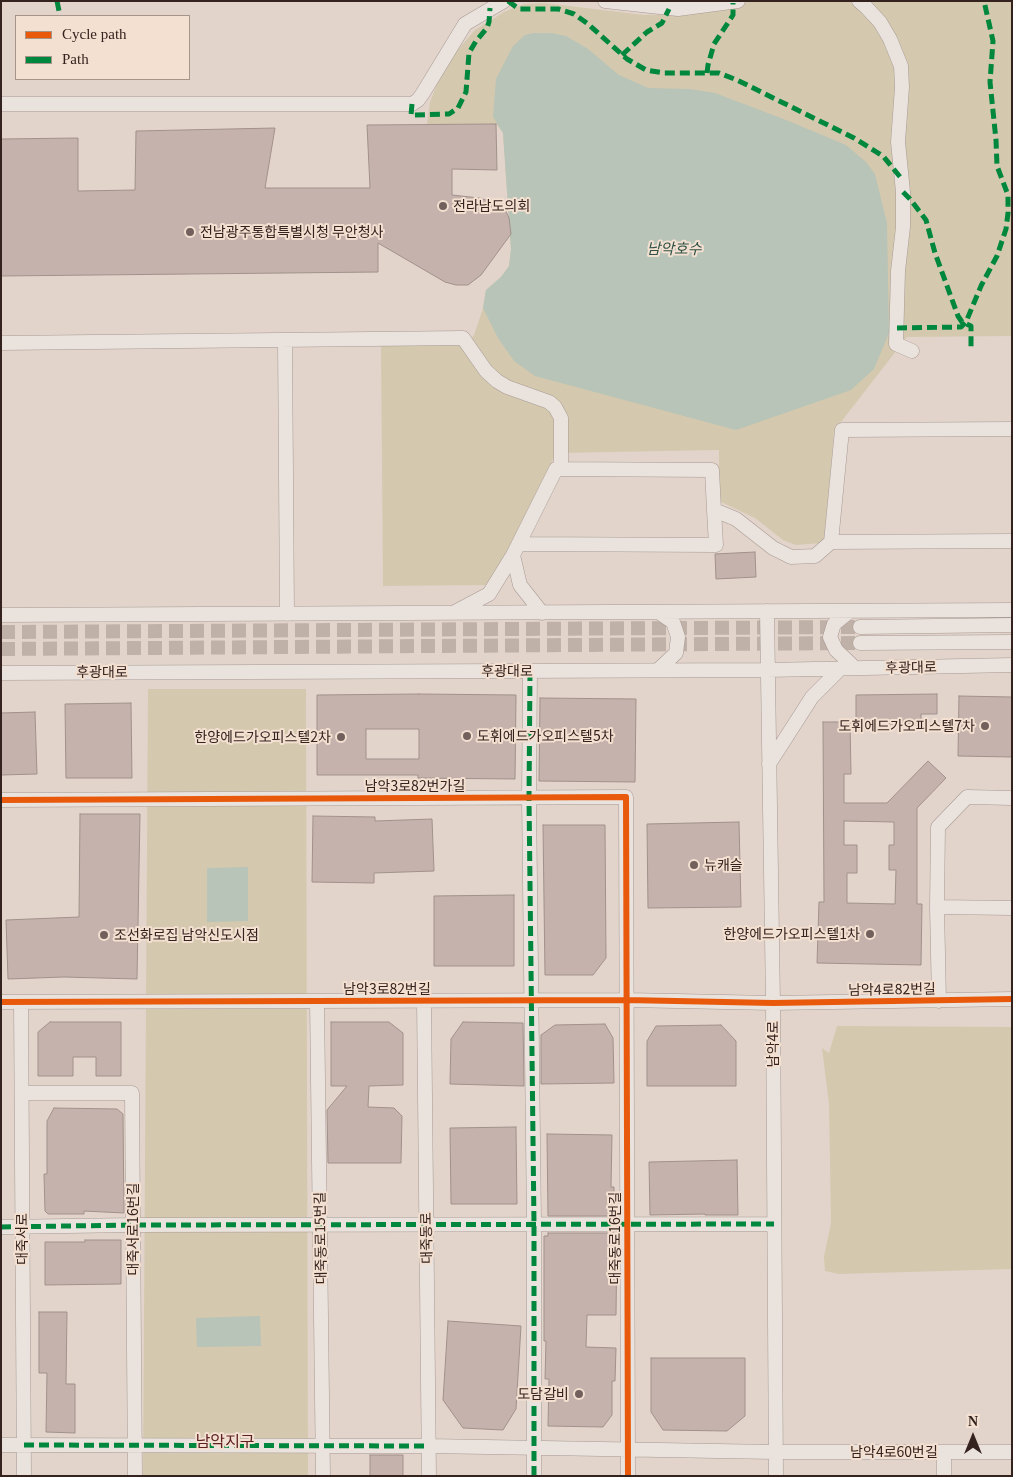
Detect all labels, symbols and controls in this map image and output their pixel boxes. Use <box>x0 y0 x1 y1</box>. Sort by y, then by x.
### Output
legend <box>15 15 190 80</box>
text: Cycle path <box>62 26 127 42</box>
text: Path <box>62 51 89 67</box>
place label: 전라남도의회 <box>453 198 530 214</box>
marker: 전라남도의회 <box>437 200 449 212</box>
place label: 전남광주통합특별시청 무안청사 <box>200 224 383 240</box>
marker: 전남광주통합특별시청 무안청사 <box>184 226 196 238</box>
water label: 남악호수 <box>646 239 702 257</box>
street label: 후광대로 <box>885 658 937 676</box>
street label: 후광대로 <box>481 663 533 679</box>
street label: 후광대로 <box>76 664 128 680</box>
place label: 도휘에드가오피스텔7차 <box>838 718 975 734</box>
marker: 도휘에드가오피스텔7차 <box>979 720 991 732</box>
place label: 도휘에드가오피스텔5차 <box>477 728 614 744</box>
place label: 한양에드가오피스텔2차 <box>194 729 331 745</box>
marker: 도휘에드가오피스텔5차 <box>461 730 473 742</box>
marker: 한양에드가오피스텔2차 <box>335 731 347 743</box>
street label: 남악3로82번가길 <box>365 778 465 794</box>
place label: 뉴캐슬 <box>704 857 743 873</box>
marker: 뉴캐슬 <box>688 859 700 871</box>
place label: 한양에드가오피스텔1차 <box>723 926 860 942</box>
place label: 조선화로집 남악신도시점 <box>114 927 259 943</box>
marker: 한양에드가오피스텔1차 <box>864 928 876 940</box>
marker: 조선화로집 남악신도시점 <box>98 929 110 941</box>
street label: 남악4로82번길 <box>848 980 936 998</box>
street label: 남악3로82번길 <box>343 981 431 997</box>
street label: 남악4로 <box>765 1021 781 1067</box>
street label: 대죽서로16번길 <box>125 1183 141 1275</box>
street label: 대죽동로15번길 <box>311 1191 329 1285</box>
street label: 대죽동로16번길 <box>607 1192 623 1284</box>
street label: 대죽동로 <box>417 1212 435 1264</box>
street label: 대죽서로 <box>14 1213 30 1265</box>
place label: 도담갈비 <box>517 1386 569 1402</box>
marker: 도담갈비 <box>573 1388 585 1400</box>
north arrow <box>948 1412 998 1462</box>
text: N <box>968 1414 978 1429</box>
district label: 남악지구 <box>196 1431 254 1451</box>
street label: 남악4로60번길 <box>850 1444 938 1460</box>

